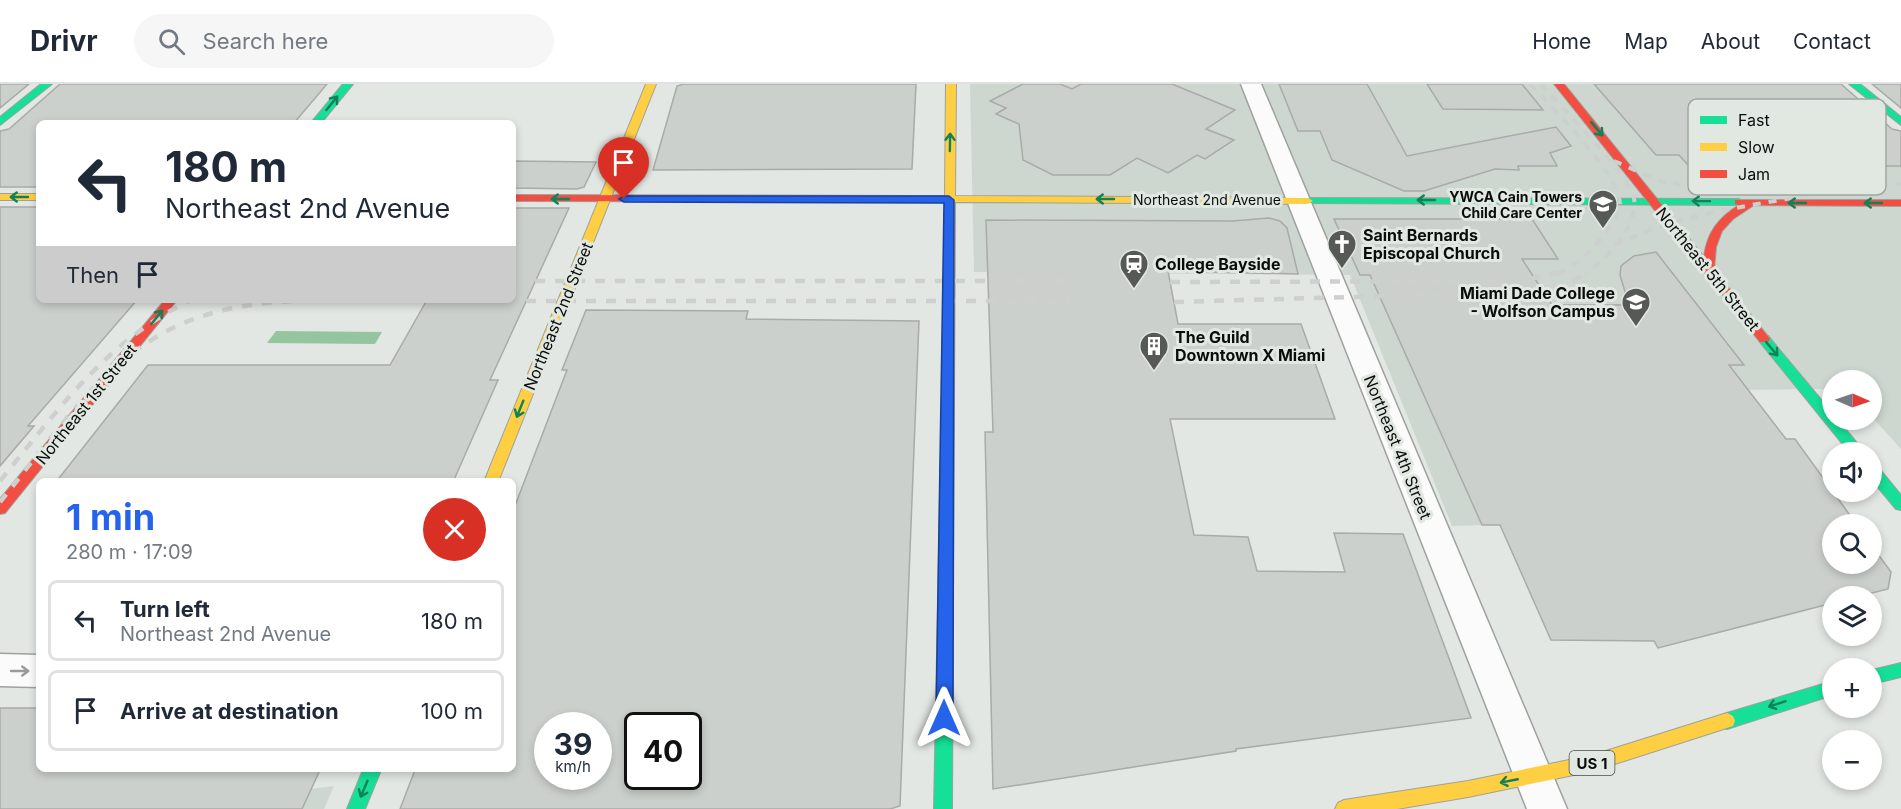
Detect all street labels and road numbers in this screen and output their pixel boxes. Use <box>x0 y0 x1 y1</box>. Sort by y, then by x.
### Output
street label: Northeast 2nd Avenue <box>1133 191 1281 208</box>
street label: Northeast 5th Street <box>1652 203 1764 335</box>
street label: Northeast 2nd Street <box>519 239 597 393</box>
street label: Northeast 1st Street <box>31 340 141 468</box>
street label: Northeast 4th Street <box>1360 372 1436 522</box>
road number: US 1 <box>1570 751 1614 775</box>

